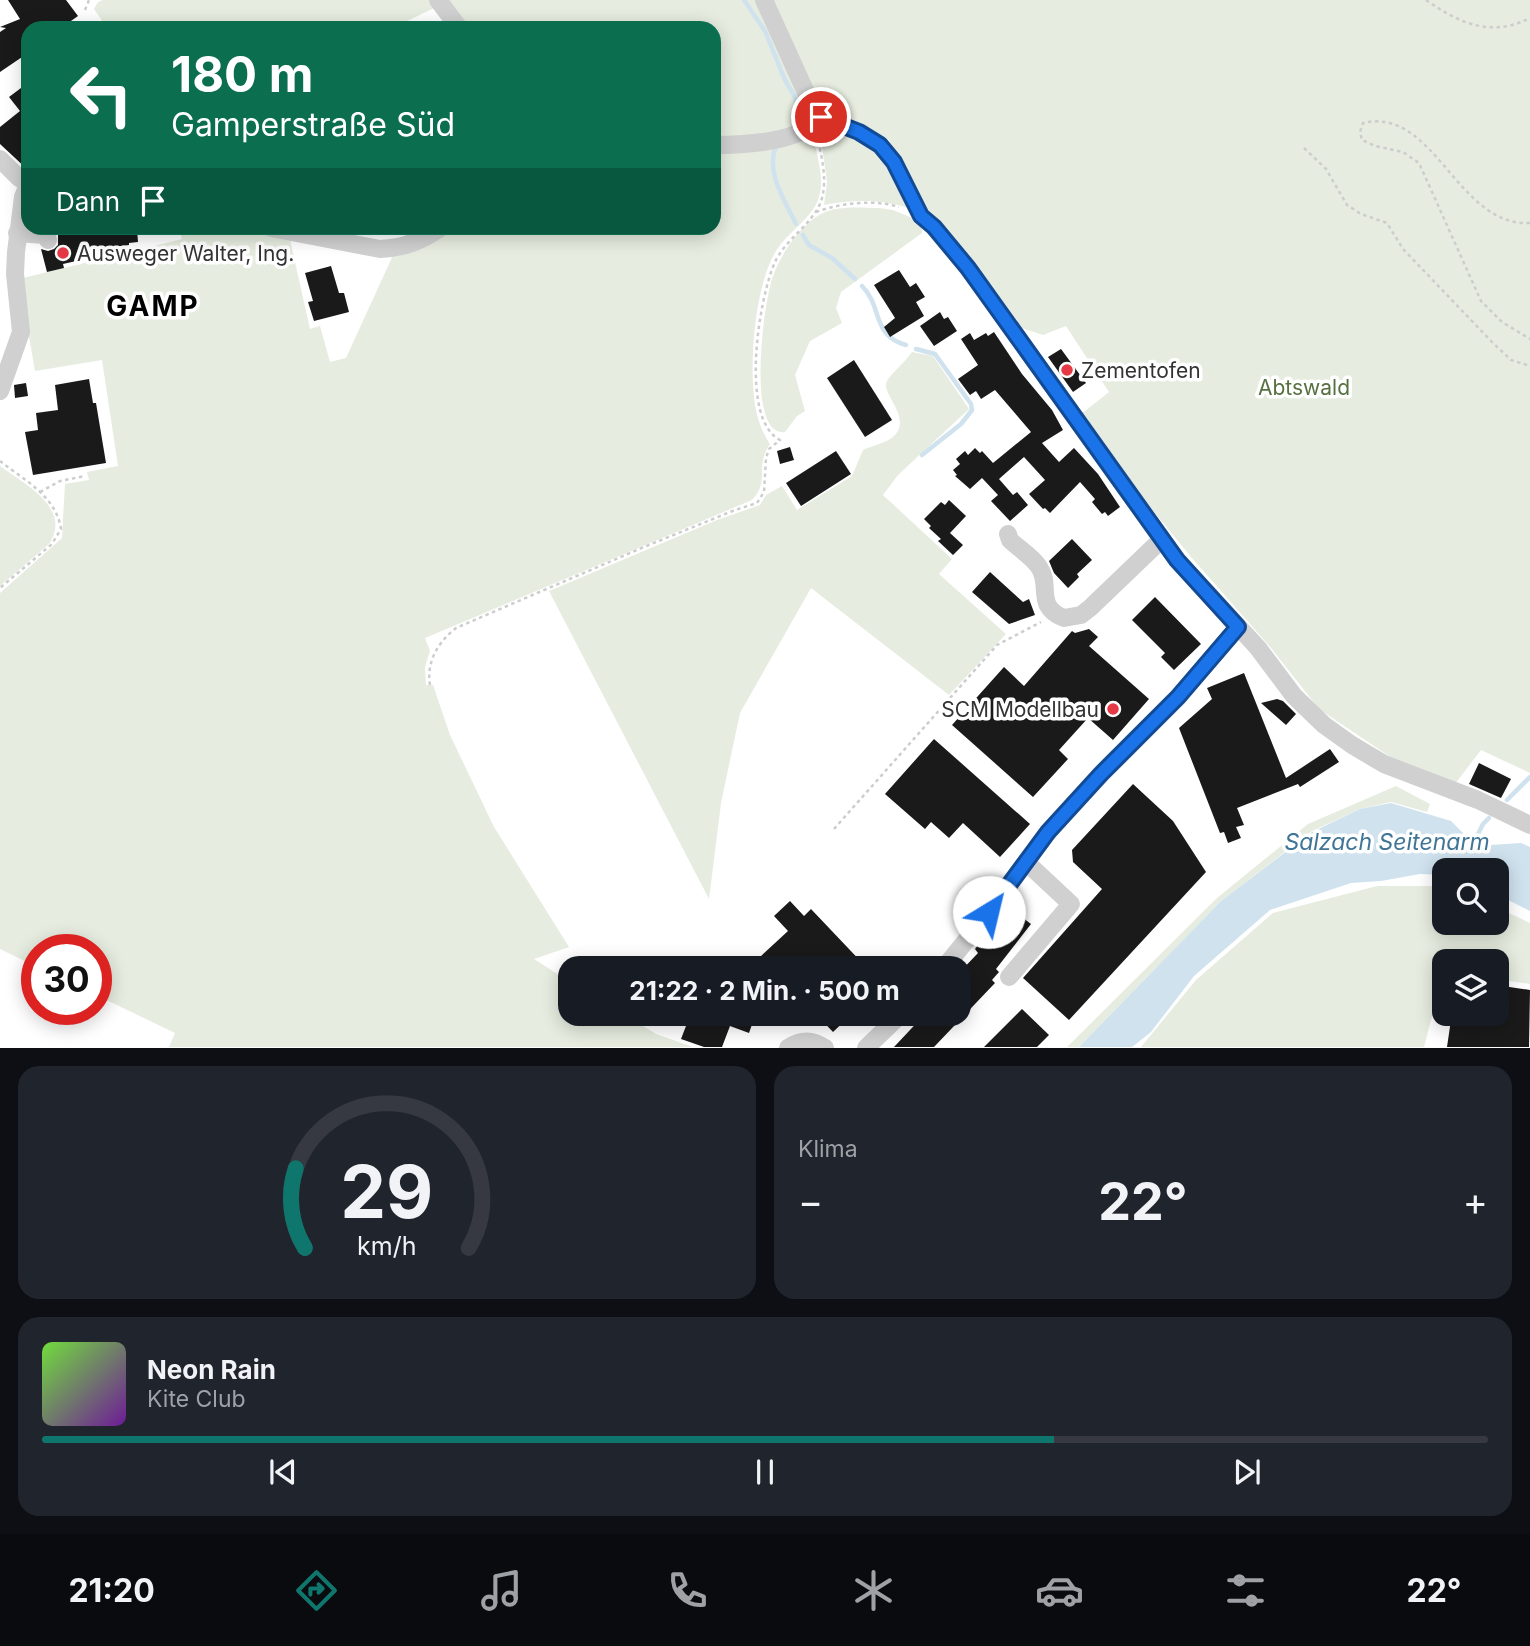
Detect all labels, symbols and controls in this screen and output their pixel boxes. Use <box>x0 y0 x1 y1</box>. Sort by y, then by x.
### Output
text: 180 m <box>171 45 313 104</box>
icon: left <box>56 49 147 140</box>
pin <box>791 87 851 147</box>
icon: arrive <box>802 98 840 136</box>
text: Gamperstraße Süd <box>171 105 455 144</box>
icon: arrive <box>134 182 172 220</box>
text: Dann <box>56 186 120 217</box>
place label: Ausweger Walter, Ing. <box>77 241 294 266</box>
marker: Ausweger Walter, Ing. <box>55 245 71 261</box>
district label: GAMP <box>106 289 200 323</box>
place label: Zementofen <box>1081 358 1201 383</box>
marker: Zementofen <box>1059 362 1075 378</box>
park label: Abtswald <box>1258 375 1350 400</box>
place label: SCM Modellbau <box>941 697 1099 722</box>
marker: SCM Modellbau <box>1105 701 1121 717</box>
water label: Salzach Seitenarm <box>1284 828 1490 856</box>
map controls <box>1432 858 1509 1026</box>
button: search <box>1432 858 1509 935</box>
position arrow <box>952 875 1026 949</box>
speed limit sign: 30 <box>21 934 112 1025</box>
button: layers <box>1432 949 1509 1026</box>
text: 21:22 · 2 Min. · 500 m <box>629 975 900 1006</box>
text: Klima <box>798 1135 858 1163</box>
text: 29 <box>340 1148 434 1237</box>
text: 22° <box>1098 1170 1188 1233</box>
text: − <box>798 1178 823 1224</box>
text: + <box>1463 1178 1488 1224</box>
text: km/h <box>357 1231 417 1261</box>
text: Neon Rain <box>147 1354 276 1385</box>
text: Kite Club <box>147 1385 246 1413</box>
icon: previous <box>264 1453 302 1491</box>
icon: pause <box>746 1453 784 1491</box>
icon: next <box>1228 1453 1266 1491</box>
icon: directions <box>292 1566 341 1615</box>
icon: music <box>477 1566 526 1615</box>
icon: phone <box>663 1566 712 1615</box>
icon: climate <box>849 1566 898 1615</box>
icon: car <box>1035 1566 1084 1615</box>
icon: filters <box>1221 1566 1270 1615</box>
text: 21:20 <box>68 1571 155 1610</box>
text: 22° <box>1406 1571 1461 1610</box>

